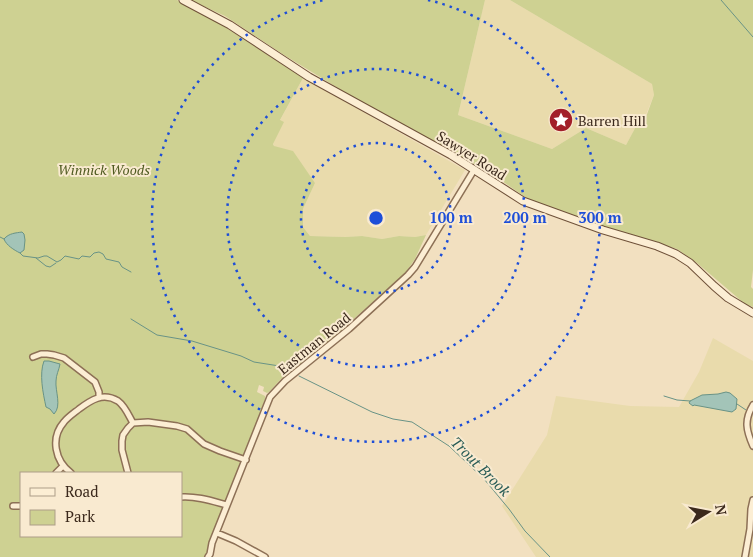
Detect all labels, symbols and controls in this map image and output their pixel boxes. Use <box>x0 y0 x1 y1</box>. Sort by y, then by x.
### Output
place icon: Barren Hill <box>548 107 574 133</box>
place label: Barren Hill <box>578 111 646 130</box>
street label: Sawyer Road <box>433 126 511 184</box>
park label: Winnick Woods <box>58 160 150 179</box>
text: 100 m <box>429 207 473 227</box>
text: 200 m <box>503 207 547 227</box>
text: 300 m <box>578 207 622 227</box>
centre of rings <box>367 209 385 227</box>
street label: Eastman Road <box>274 308 355 378</box>
water label: Trout Brook <box>447 432 516 501</box>
legend <box>20 472 182 537</box>
text: Road <box>65 481 98 501</box>
north arrow <box>683 487 733 537</box>
text: N <box>711 503 732 517</box>
text: Park <box>65 506 95 526</box>

